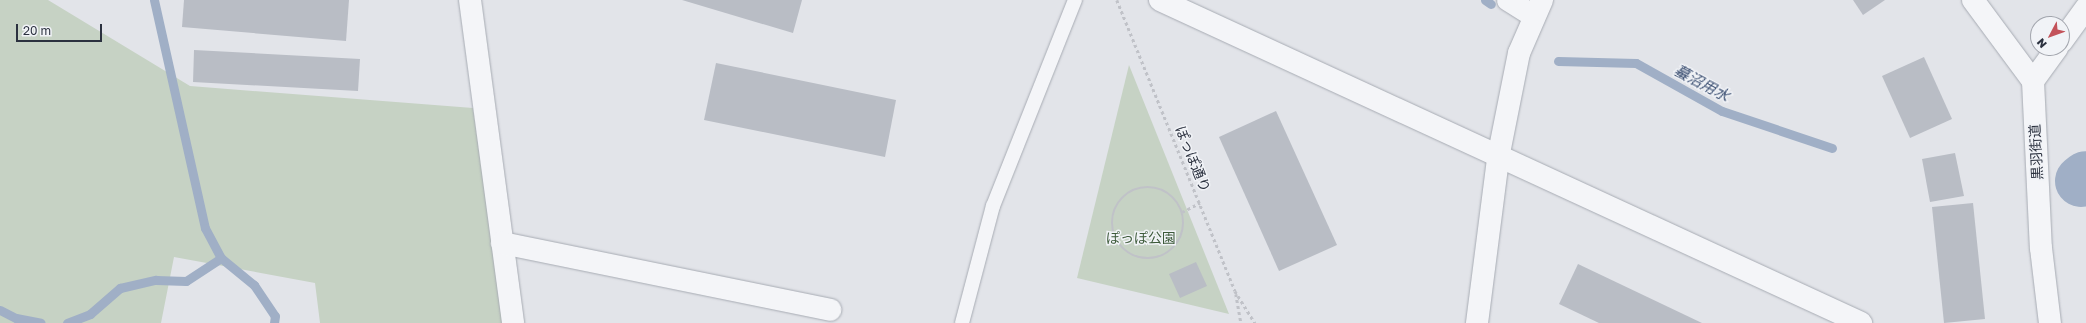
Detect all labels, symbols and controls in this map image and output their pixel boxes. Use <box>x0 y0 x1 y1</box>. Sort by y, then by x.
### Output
scale bar <box>18 16 104 42</box>
north arrow <box>2030 16 2070 56</box>
text: 20 m <box>23 23 51 38</box>
text: N <box>2034 36 2049 51</box>
water label: 蟇沼用水 <box>1671 61 1733 105</box>
street label: ぽっぽ通り <box>1172 123 1214 195</box>
street label: 黒羽街道 <box>2026 124 2046 180</box>
park label: ぽっぽ公園 <box>1106 230 1176 246</box>

